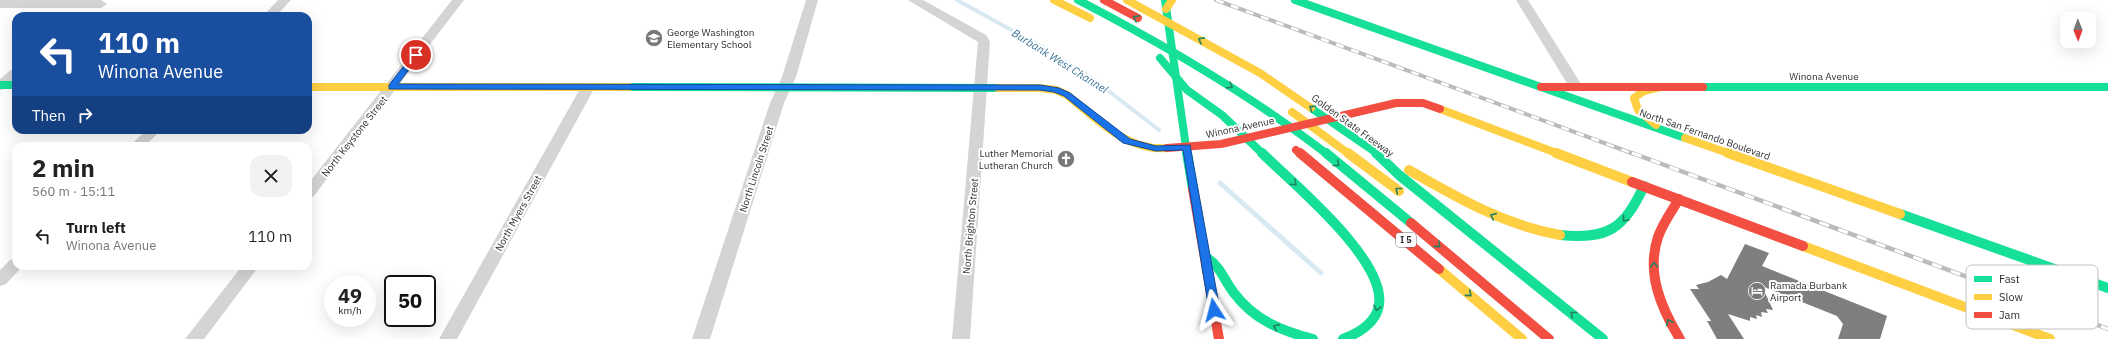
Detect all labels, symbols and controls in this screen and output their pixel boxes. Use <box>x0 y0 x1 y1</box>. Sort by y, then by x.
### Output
north arrow <box>2060 12 2096 48</box>
map controls <box>2060 12 2096 48</box>
one-way arrow <box>1133 15 1141 22</box>
text: 110 m <box>98 24 180 61</box>
place label: George Washington Elementary School <box>667 26 754 51</box>
water label: Burbank West Channel <box>1009 26 1111 96</box>
icon: left <box>32 28 84 80</box>
school or university icon: George Washington Elementary School <box>644 28 664 48</box>
one-way arrow <box>1198 37 1205 45</box>
pin <box>399 38 433 72</box>
icon: arrive <box>405 44 427 66</box>
text: Winona Avenue <box>98 60 223 83</box>
street label: Winona Avenue <box>1789 70 1859 83</box>
one-way arrow <box>1226 82 1233 89</box>
street label: Golden State Freeway <box>1309 91 1396 160</box>
street label: North Keystone Street <box>319 93 390 179</box>
icon: right <box>74 104 96 126</box>
text: Then <box>32 106 66 125</box>
one-way arrow <box>1309 106 1316 113</box>
street label: North San Fernando Boulevard <box>1638 106 1772 163</box>
street label: Winona Avenue <box>1205 114 1276 141</box>
street label: North Lincoln Street <box>736 124 777 214</box>
place label: Luther Memorial Lutheran Church <box>979 147 1053 172</box>
church icon: Luther Memorial Lutheran Church <box>1056 149 1076 169</box>
text: 2 min <box>32 152 95 184</box>
button: close <box>250 155 292 197</box>
one-way arrow <box>1333 159 1340 166</box>
street label: North Myers Street <box>492 173 545 253</box>
street label: North Brighton Street <box>960 177 981 274</box>
one-way arrow <box>1289 178 1297 186</box>
text: 560 m · 15:11 <box>32 183 115 200</box>
one-way arrow <box>1395 188 1403 195</box>
one-way arrow <box>1490 213 1497 221</box>
one-way arrow <box>1622 214 1629 222</box>
text: Turn left <box>66 218 126 237</box>
icon: left <box>32 225 54 247</box>
text: 110 m <box>248 227 292 246</box>
road number: I 5 <box>1396 233 1416 247</box>
text: Winona Avenue <box>66 237 156 254</box>
one-way arrow <box>1434 241 1441 248</box>
one-way arrow <box>1650 262 1659 268</box>
legend <box>1966 265 2098 329</box>
text: Fast <box>1999 272 2020 286</box>
speed limit sign: 50 <box>384 275 436 327</box>
place label: Ramada Burbank Airport <box>1770 279 1848 304</box>
hotel icon: Ramada Burbank Airport <box>1747 281 1767 301</box>
text: 49 <box>338 282 362 309</box>
position arrow <box>1193 289 1235 331</box>
one-way arrow <box>1464 289 1472 296</box>
text: Slow <box>1999 290 2023 304</box>
text: km/h <box>338 304 362 317</box>
one-way arrow <box>1374 304 1382 311</box>
text: Jam <box>1999 308 2020 322</box>
one-way arrow <box>1570 312 1577 319</box>
one-way arrow <box>1666 318 1674 326</box>
one-way arrow <box>1273 324 1280 332</box>

